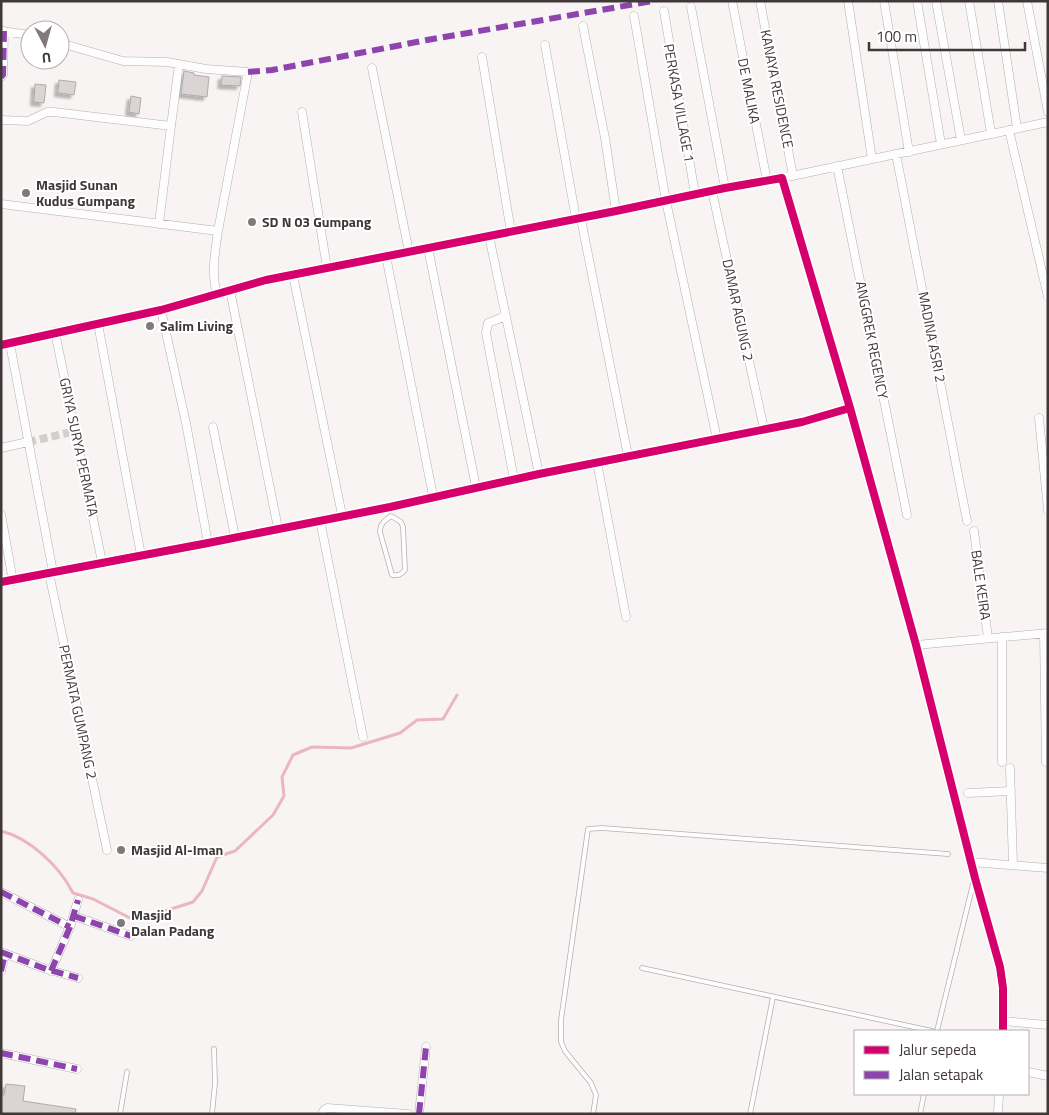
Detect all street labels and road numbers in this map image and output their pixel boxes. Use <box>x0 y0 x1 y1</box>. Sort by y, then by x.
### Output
street label: KANAYA RESIDENCE <box>756 28 799 150</box>
street label: PERKASA VILLAGE 1 <box>659 42 700 164</box>
street label: DE MALIKA <box>733 56 766 126</box>
street label: DAMAR AGUNG 2 <box>717 257 760 363</box>
street label: ANGGREK REGENCY <box>851 279 894 401</box>
street label: MADINA ASRI 2 <box>913 290 952 384</box>
street label: GRIYA SURYA PERMATA <box>55 376 105 519</box>
street label: BALE KEIRA <box>966 549 997 622</box>
street label: PERMATA GUMPANG 2 <box>54 643 103 781</box>

